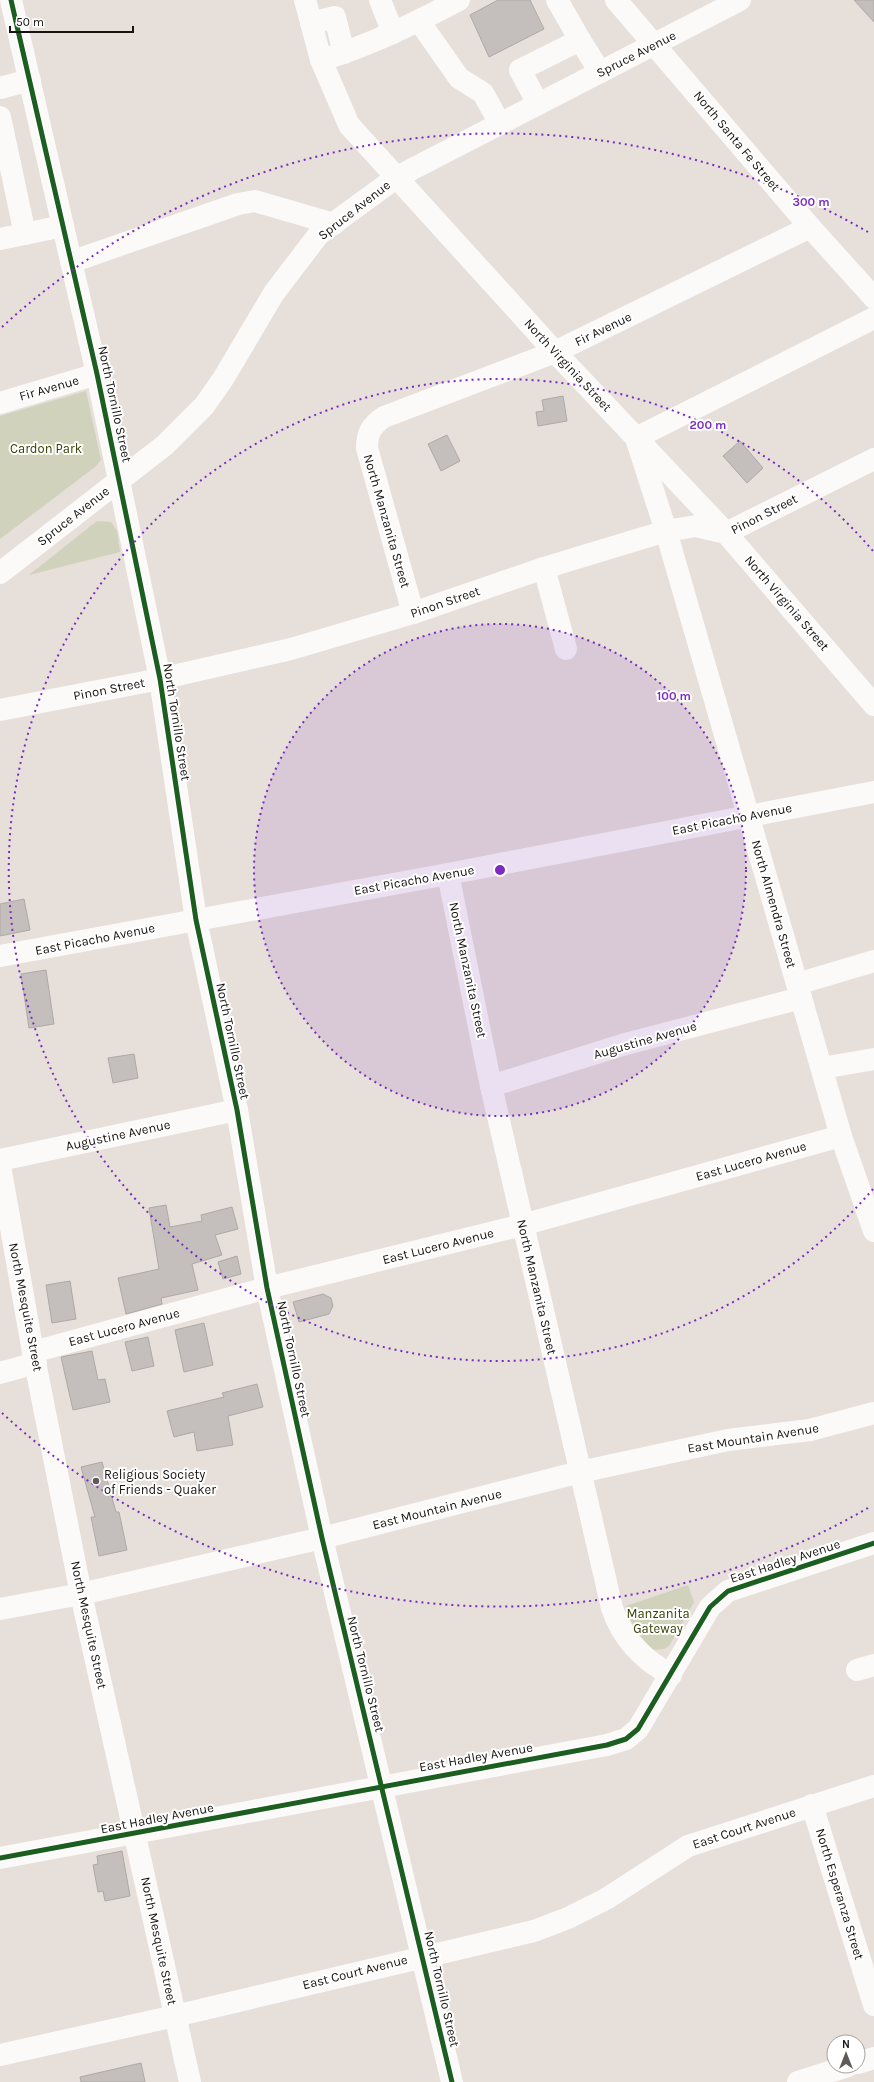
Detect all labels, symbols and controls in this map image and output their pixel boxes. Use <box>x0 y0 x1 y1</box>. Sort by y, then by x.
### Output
scale bar <box>10 8 133 34</box>
text: 50 m <box>16 15 44 29</box>
street label: Spruce Avenue <box>594 27 679 80</box>
street label: North Santa Fe Street <box>691 88 783 194</box>
street label: Spruce Avenue <box>315 177 393 243</box>
text: 300 m <box>792 195 830 209</box>
street label: Fir Avenue <box>572 309 634 349</box>
street label: North Virginia Street <box>521 316 615 414</box>
street label: North Tornillo Street <box>95 344 135 464</box>
street label: Fir Avenue <box>17 372 81 404</box>
text: 200 m <box>690 418 726 432</box>
park label: Cardon Park <box>10 441 82 456</box>
street label: North Manzanita Street <box>361 452 413 590</box>
street label: Spruce Avenue <box>34 483 112 549</box>
street label: Pinon Street <box>728 491 800 537</box>
street label: North Virginia Street <box>742 552 832 654</box>
street label: Pinon Street <box>408 583 482 621</box>
street label: North Tornillo Street <box>160 662 194 782</box>
street label: Pinon Street <box>72 675 146 703</box>
text: 100 m <box>657 689 691 703</box>
street label: East Picacho Avenue <box>671 800 793 838</box>
street label: North Almendra Street <box>749 838 800 970</box>
street label: East Picacho Avenue <box>353 862 476 898</box>
centre of rings <box>493 863 507 877</box>
street label: North Manzanita Street <box>446 901 490 1039</box>
street label: East Picacho Avenue <box>34 920 156 958</box>
street label: North Tornillo Street <box>213 981 253 1101</box>
street label: Augustine Avenue <box>592 1018 699 1062</box>
street label: Augustine Avenue <box>64 1117 172 1153</box>
street label: East Lucero Avenue <box>694 1138 808 1184</box>
street label: North Manzanita Street <box>514 1218 560 1356</box>
street label: East Lucero Avenue <box>381 1225 496 1267</box>
street label: North Mesquite Street <box>5 1241 46 1373</box>
street label: North Tornillo Street <box>274 1299 314 1419</box>
street label: East Lucero Avenue <box>67 1305 181 1349</box>
street label: East Mountain Avenue <box>686 1420 820 1456</box>
place label: Religious Society of Friends - Quaker <box>104 1467 216 1497</box>
marker: Religious Society of Friends - Quaker <box>91 1476 101 1486</box>
street label: East Mountain Avenue <box>371 1486 504 1532</box>
street label: East Hadley Avenue <box>728 1536 842 1586</box>
street label: North Mesquite Street <box>67 1560 110 1691</box>
park label: Manzanita Gateway <box>626 1606 690 1636</box>
street label: North Tornillo Street <box>344 1615 388 1733</box>
street label: East Hadley Avenue <box>418 1740 534 1774</box>
street label: East Hadley Avenue <box>99 1800 215 1836</box>
street label: East Court Avenue <box>690 1804 798 1852</box>
street label: North Esperanza Street <box>813 1826 867 1962</box>
street label: North Mesquite Street <box>137 1876 180 2007</box>
street label: North Tornillo Street <box>421 1929 463 2049</box>
street label: East Court Avenue <box>301 1952 409 1992</box>
north arrow <box>826 2034 866 2074</box>
text: N <box>842 2038 850 2051</box>

